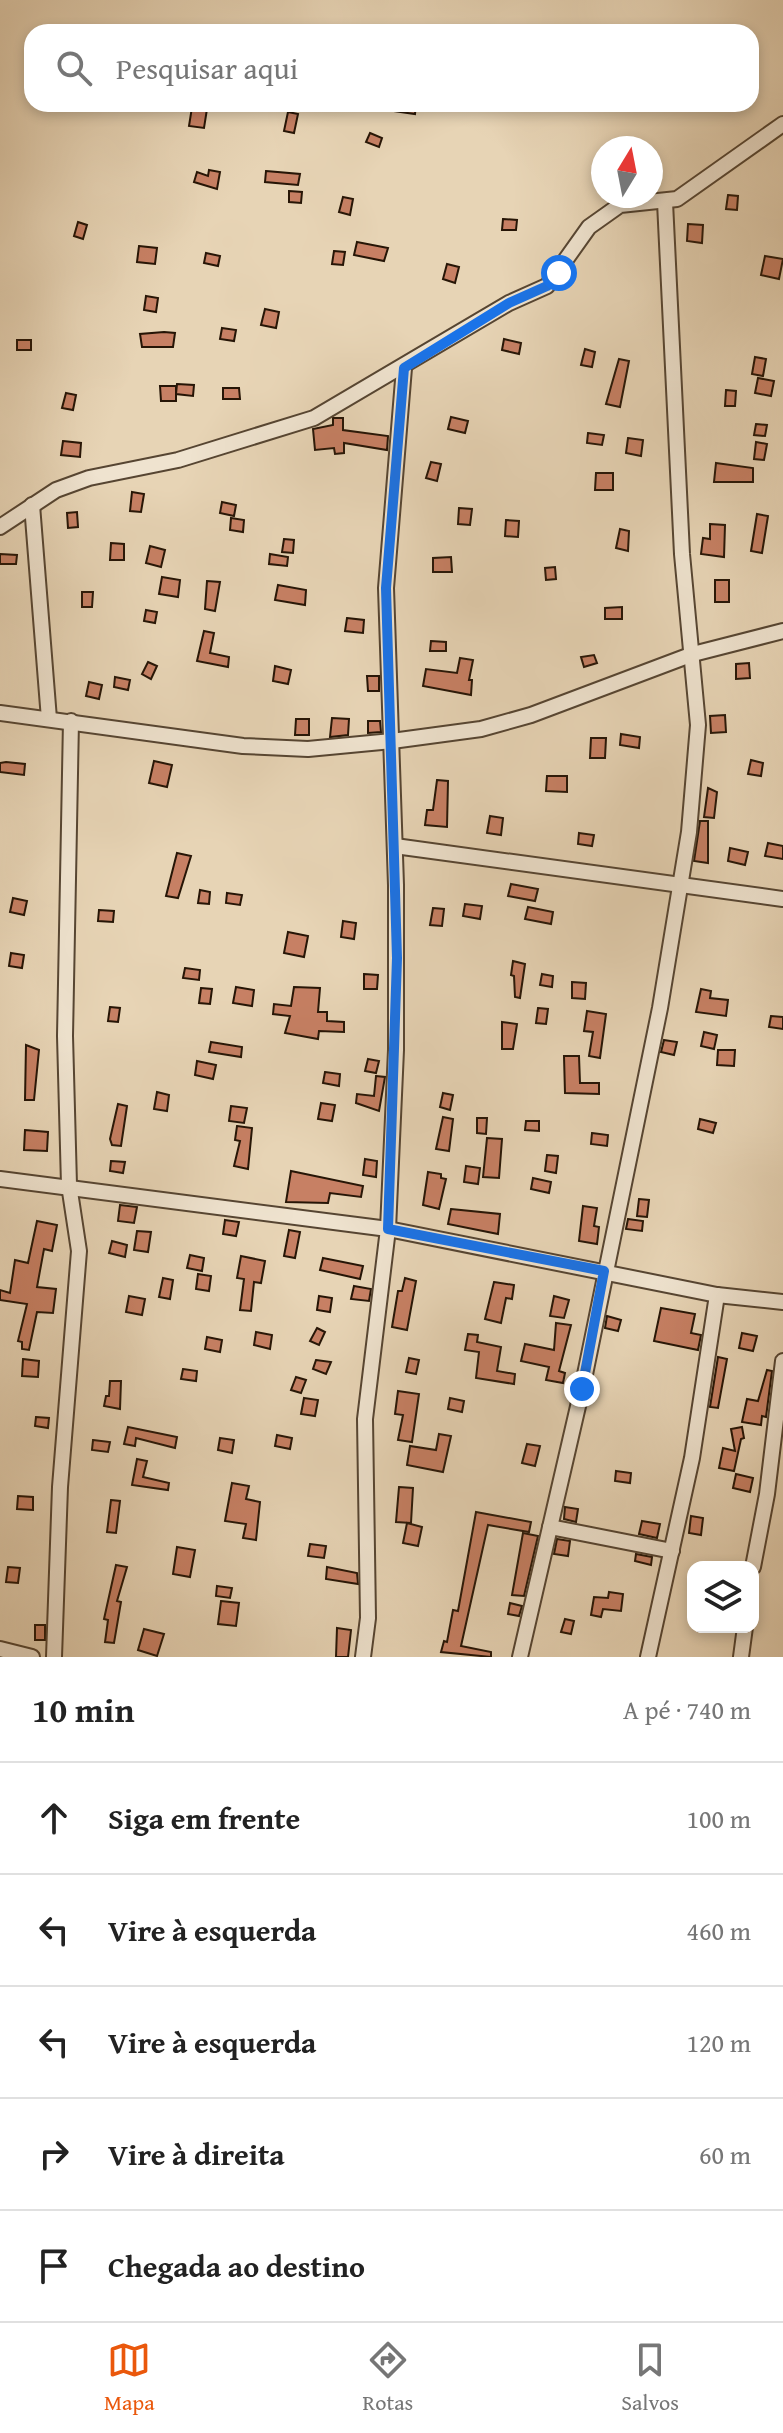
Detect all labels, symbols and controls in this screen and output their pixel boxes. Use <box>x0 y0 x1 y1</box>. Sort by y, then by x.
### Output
search box <box>24 24 759 112</box>
icon: search <box>52 46 96 90</box>
text: Pesquisar aqui <box>116 46 298 90</box>
north arrow <box>591 136 663 208</box>
route start <box>541 255 577 291</box>
route end <box>564 1371 600 1407</box>
map controls <box>687 1561 759 1633</box>
button: layers <box>687 1561 759 1633</box>
text: 10 min <box>32 1685 134 1734</box>
text: A pé · 740 m <box>623 1690 751 1729</box>
icon: ahead <box>32 1796 76 1840</box>
text: Siga em frente <box>108 1796 300 1840</box>
text: 100 m <box>686 1799 751 1838</box>
icon: left <box>32 1908 76 1952</box>
text: Vire à esquerda <box>108 1908 316 1952</box>
text: 460 m <box>686 1911 751 1950</box>
icon: left <box>32 2020 76 2064</box>
text: Vire à esquerda <box>108 2020 316 2064</box>
text: 120 m <box>686 2023 751 2062</box>
icon: right <box>32 2132 76 2176</box>
text: Vire à direita <box>108 2132 285 2176</box>
text: 60 m <box>699 2135 751 2174</box>
icon: arrive <box>32 2244 76 2288</box>
text: Chegada ao destino <box>108 2244 365 2288</box>
tab: Mapa <box>104 2338 155 2418</box>
tab: Rotas <box>363 2338 413 2418</box>
tab: Salvos <box>621 2338 679 2418</box>

